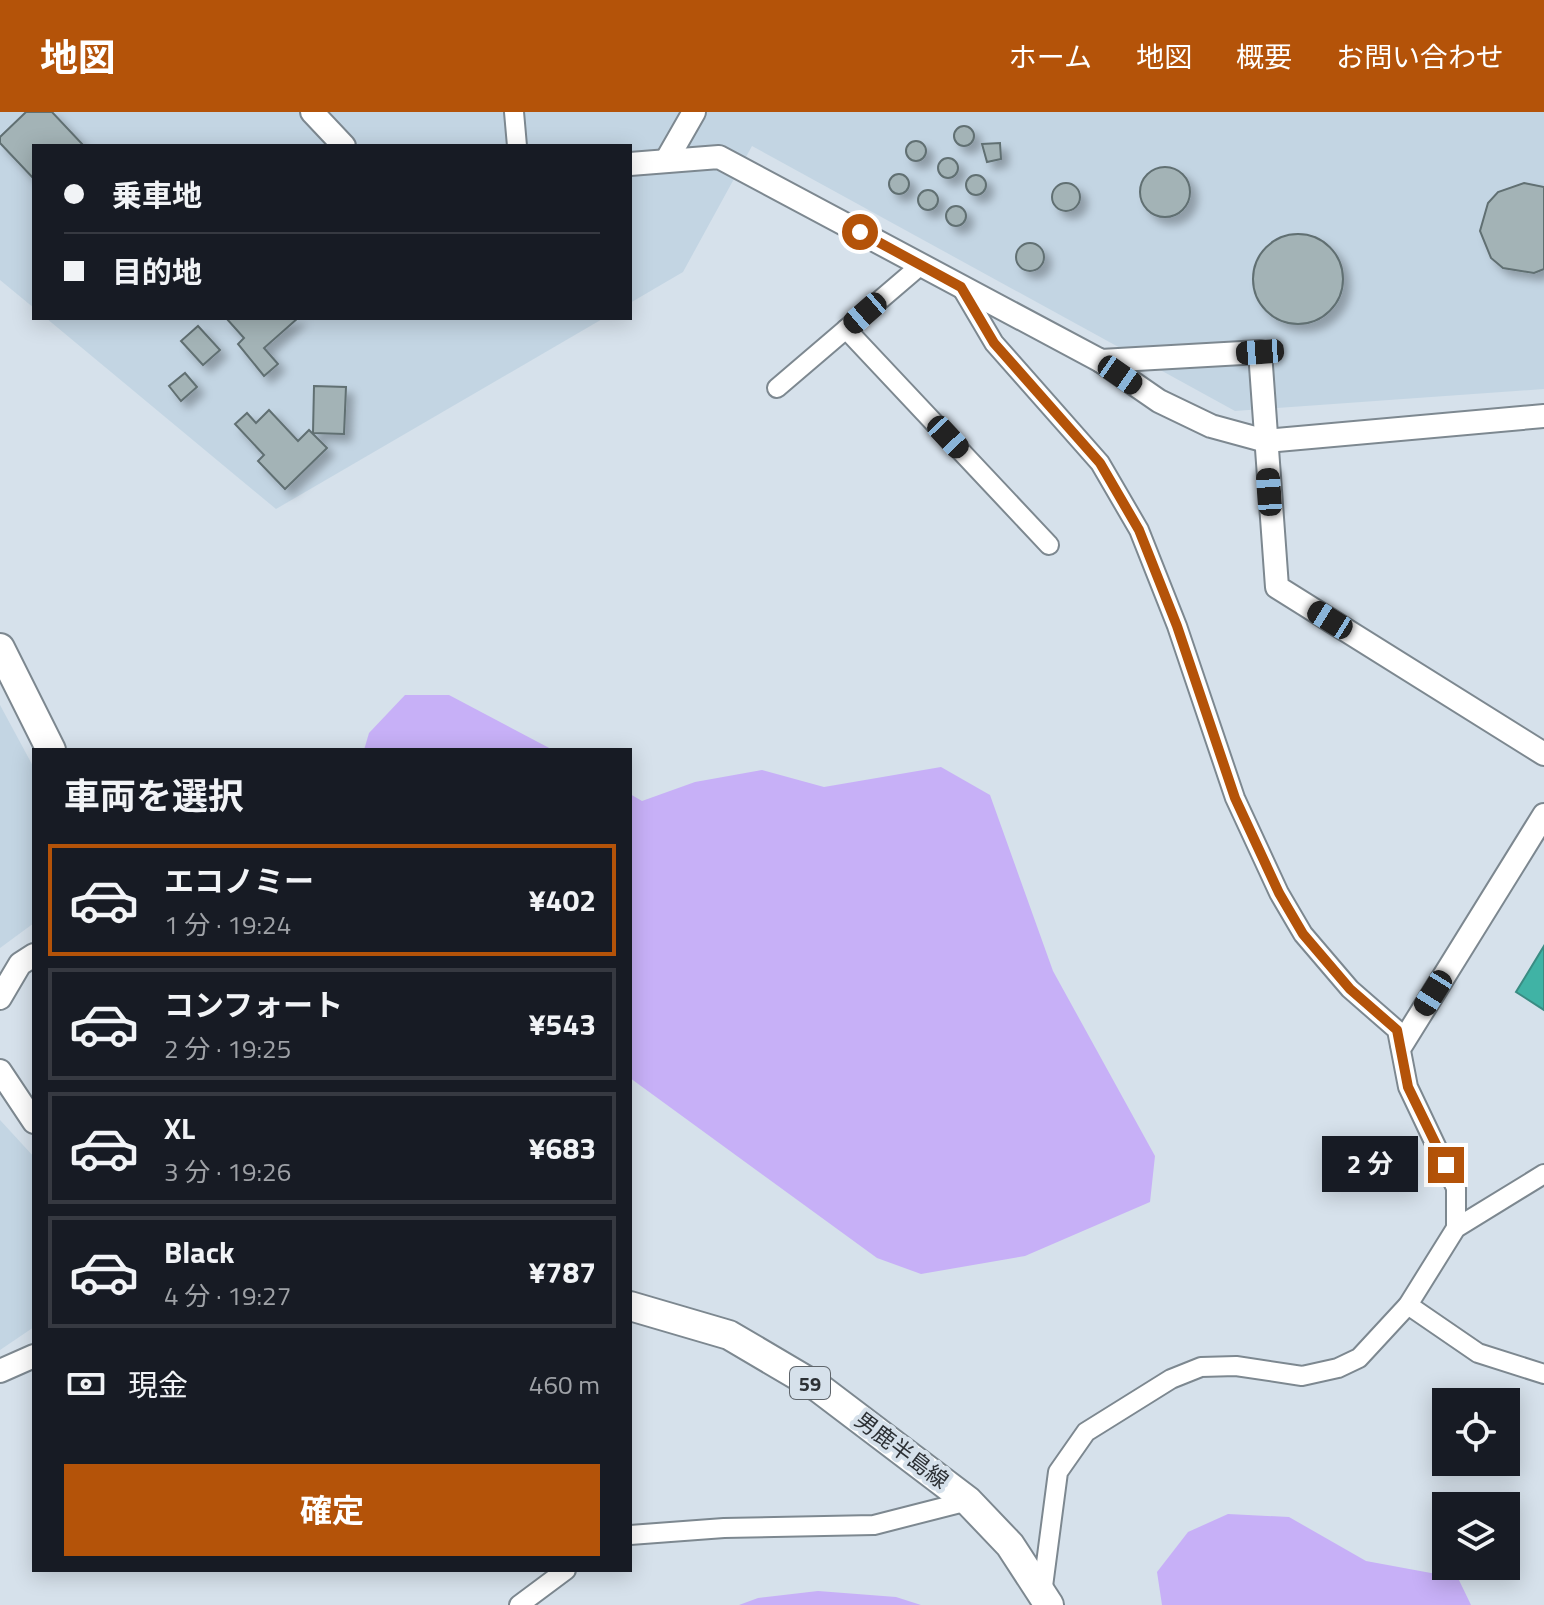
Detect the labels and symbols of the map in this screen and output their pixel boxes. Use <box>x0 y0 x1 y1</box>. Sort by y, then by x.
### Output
route start <box>842 214 878 250</box>
car <box>839 288 891 338</box>
car <box>1235 338 1285 366</box>
car <box>1093 351 1147 399</box>
car <box>923 411 973 463</box>
car <box>1255 467 1283 517</box>
car <box>1303 597 1357 643</box>
car <box>1410 966 1456 1020</box>
callout: 2 分 <box>1322 1137 1418 1193</box>
route end <box>1428 1147 1464 1183</box>
road number: 59 <box>790 1367 830 1399</box>
street label: 男鹿半島線 <box>848 1403 956 1497</box>

